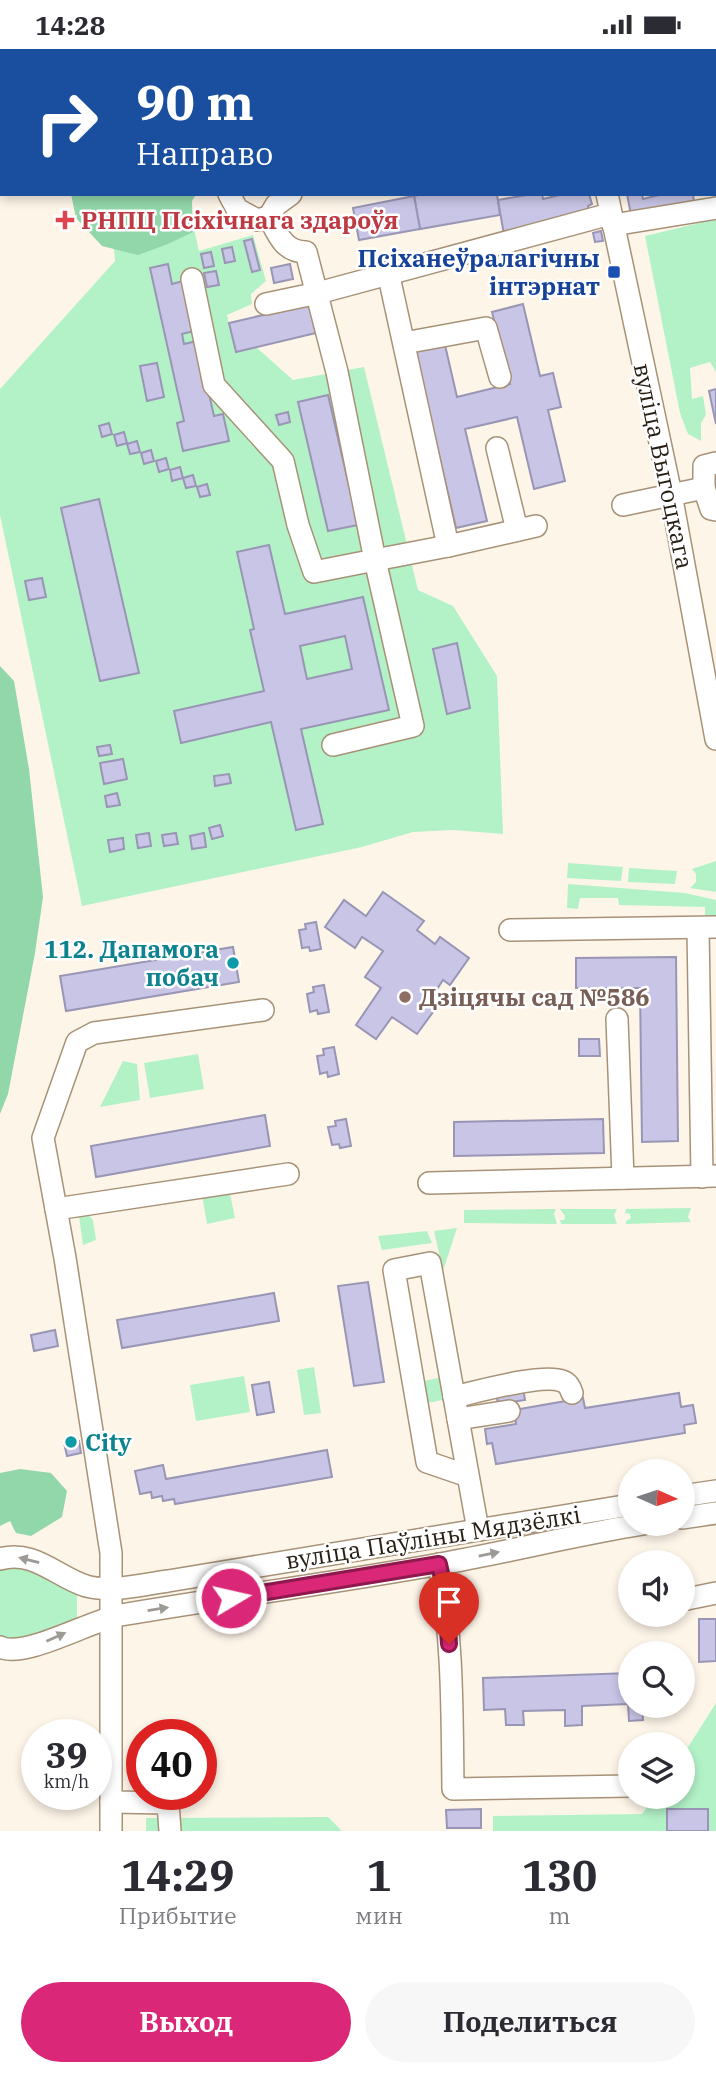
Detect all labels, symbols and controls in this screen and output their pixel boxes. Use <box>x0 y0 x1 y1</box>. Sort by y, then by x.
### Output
text: 14:28 <box>35 8 105 42</box>
text: 90 m <box>136 70 254 133</box>
icon: right <box>21 77 112 168</box>
text: Направо <box>136 132 273 174</box>
place label: РНПЦ Псіхічнага здароўя <box>81 204 398 236</box>
marker: РНПЦ Псіхічнага здароўя <box>55 210 75 230</box>
place label: Псіханеўралагічны інтэрнат <box>358 242 600 302</box>
marker: Псіханеўралагічны інтэрнат <box>606 264 622 280</box>
street label: вуліца Выгоцкага <box>627 360 701 572</box>
place label: 112. Дапамога побач <box>44 933 219 993</box>
marker: 112. Дапамога побач <box>225 955 241 971</box>
place label: Дзіцячы сад №586 <box>419 981 650 1013</box>
marker: Дзіцячы сад №586 <box>397 989 413 1005</box>
place label: City <box>85 1426 132 1458</box>
marker: City <box>63 1434 79 1450</box>
north arrow <box>618 1459 695 1537</box>
map controls <box>618 1459 695 1809</box>
street label: вуліца Паўліны Мядзёлкі <box>283 1498 583 1576</box>
one-way arrow <box>478 1549 500 1560</box>
button: sound <box>618 1550 695 1627</box>
one-way arrow <box>18 1554 40 1565</box>
position arrow <box>194 1561 268 1635</box>
pin <box>419 1572 479 1644</box>
icon: arrive <box>430 1583 468 1621</box>
one-way arrow <box>147 1603 169 1614</box>
one-way arrow <box>46 1631 67 1642</box>
button: search <box>618 1641 695 1718</box>
speed limit sign: 40 <box>126 1719 217 1810</box>
text: 39 <box>45 1732 88 1778</box>
button: layers <box>618 1732 695 1809</box>
text: km/h <box>44 1770 89 1793</box>
text: 14:29 <box>121 1848 234 1903</box>
text: 1 <box>367 1848 392 1903</box>
text: 130 <box>522 1848 597 1903</box>
text: Прибытие <box>119 1900 237 1930</box>
text: мин <box>355 1900 403 1930</box>
text: m <box>549 1900 570 1930</box>
button: Выход <box>21 1982 351 2062</box>
button: Поделиться <box>365 1982 695 2062</box>

